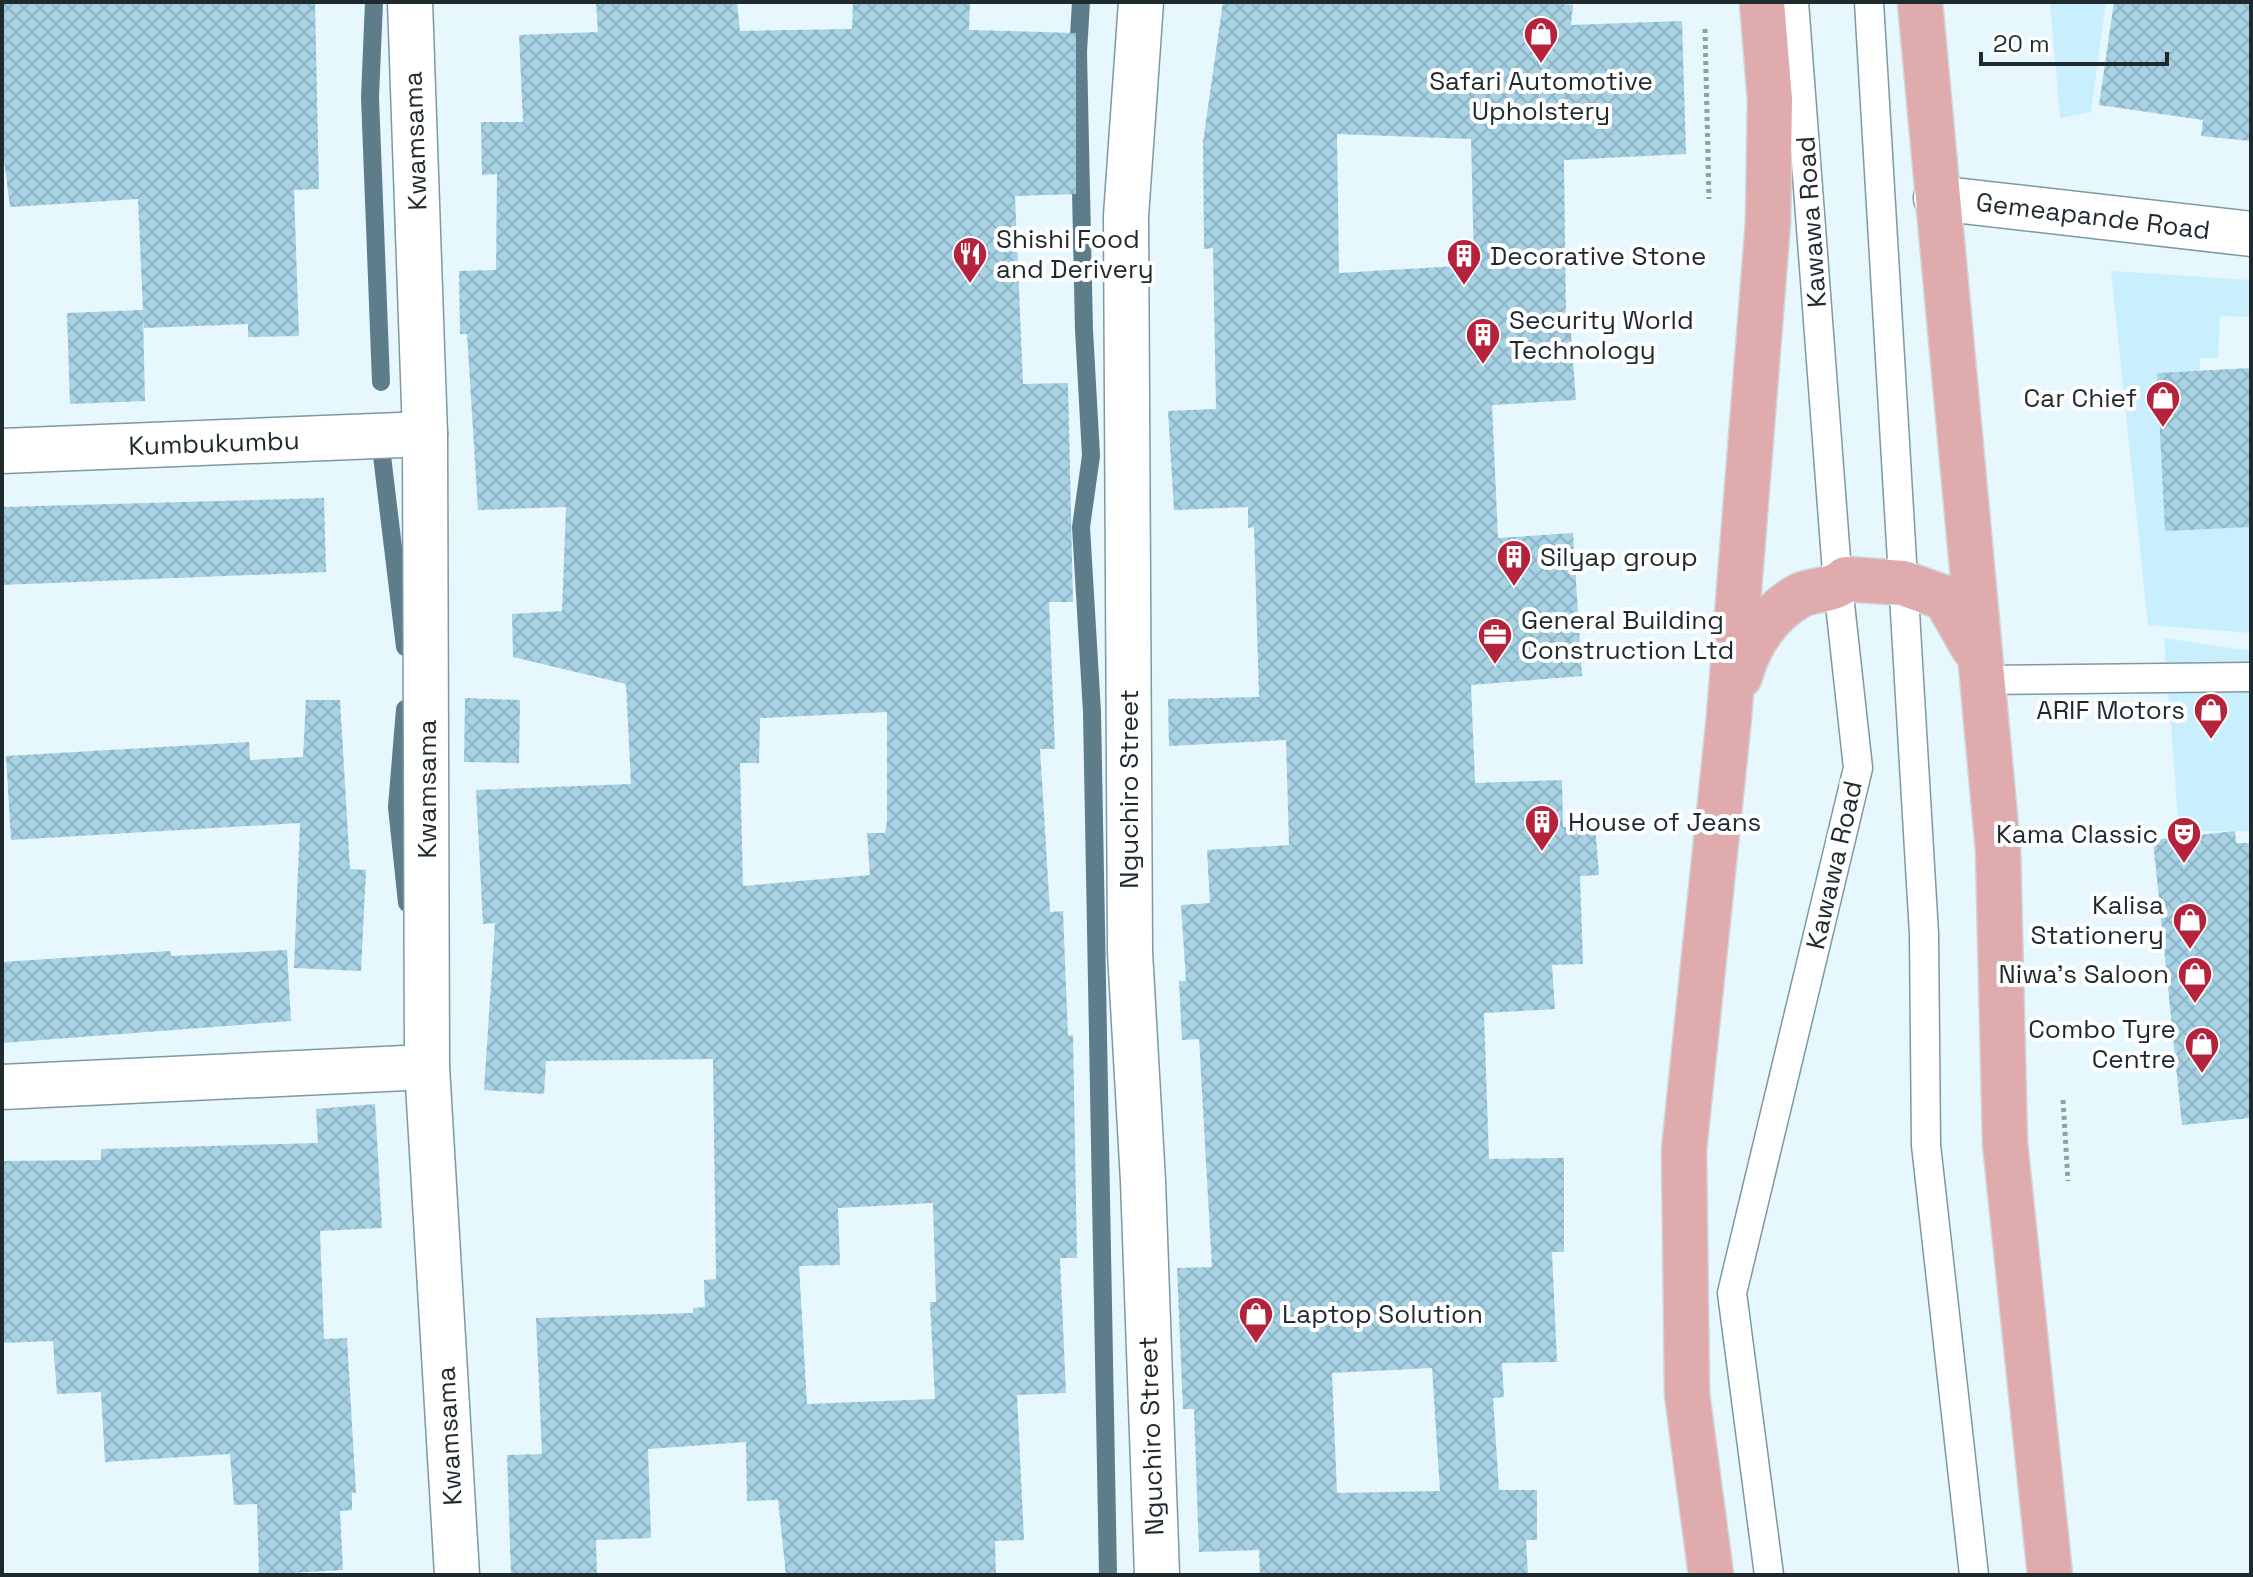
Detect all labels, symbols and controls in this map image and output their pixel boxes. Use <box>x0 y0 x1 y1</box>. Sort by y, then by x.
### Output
shop icon: Safari Automotive Upholstery <box>1522 15 1560 65</box>
scale bar <box>1981 16 2167 66</box>
text: 20 m <box>1993 28 2050 59</box>
place label: Safari Automotive Upholstery <box>1429 64 1653 128</box>
street label: Kwamsama <box>396 71 434 211</box>
street label: Kawawa Road <box>1788 135 1834 309</box>
street label: Gemeapande Road <box>1974 185 2212 247</box>
place label: Shishi Food and Derivery <box>996 222 1154 286</box>
restaurant icon: Shishi Food and Derivery <box>951 235 989 285</box>
building icon: Decorative Stone <box>1445 237 1483 287</box>
place label: Decorative Stone <box>1490 239 1706 273</box>
place label: Security World Technology <box>1509 303 1694 367</box>
building icon: Security World Technology <box>1464 316 1502 366</box>
shop icon: Car Chief <box>2144 379 2182 429</box>
place label: Car Chief <box>2023 381 2137 415</box>
street label: Kumbukumbu <box>128 423 300 463</box>
building icon: Silyap group <box>1495 538 1533 588</box>
place label: Silyap group <box>1540 540 1698 574</box>
place label: General Building Construction Ltd <box>1521 603 1734 667</box>
office icon: General Building Construction Ltd <box>1476 616 1514 666</box>
street label: Nguchiro Street <box>1112 689 1146 889</box>
shop icon: ARIF Motors <box>2192 691 2230 741</box>
place label: ARIF Motors <box>2036 693 2185 727</box>
street label: Kwamsama <box>410 719 444 859</box>
street label: Kawawa Road <box>1798 777 1870 953</box>
building icon: House of Jeans <box>1523 803 1561 853</box>
place label: House of Jeans <box>1568 805 1761 839</box>
theatre icon: Kama Classic <box>2165 815 2203 865</box>
place label: Kama Classic <box>1996 817 2158 851</box>
place label: Kalisa Stationery <box>2031 888 2164 952</box>
shop icon: Kalisa Stationery <box>2171 901 2209 951</box>
shop icon: Niwa's Saloon <box>2176 955 2214 1005</box>
place label: Niwa's Saloon <box>1998 957 2169 991</box>
place label: Combo Tyre Centre <box>2028 1012 2176 1076</box>
shop icon: Combo Tyre Centre <box>2183 1025 2221 1075</box>
shop icon: Laptop Solution <box>1237 1295 1275 1345</box>
place label: Laptop Solution <box>1282 1297 1483 1331</box>
street label: Nguchiro Street <box>1131 1336 1171 1536</box>
street label: Kwamsama <box>428 1366 470 1506</box>

